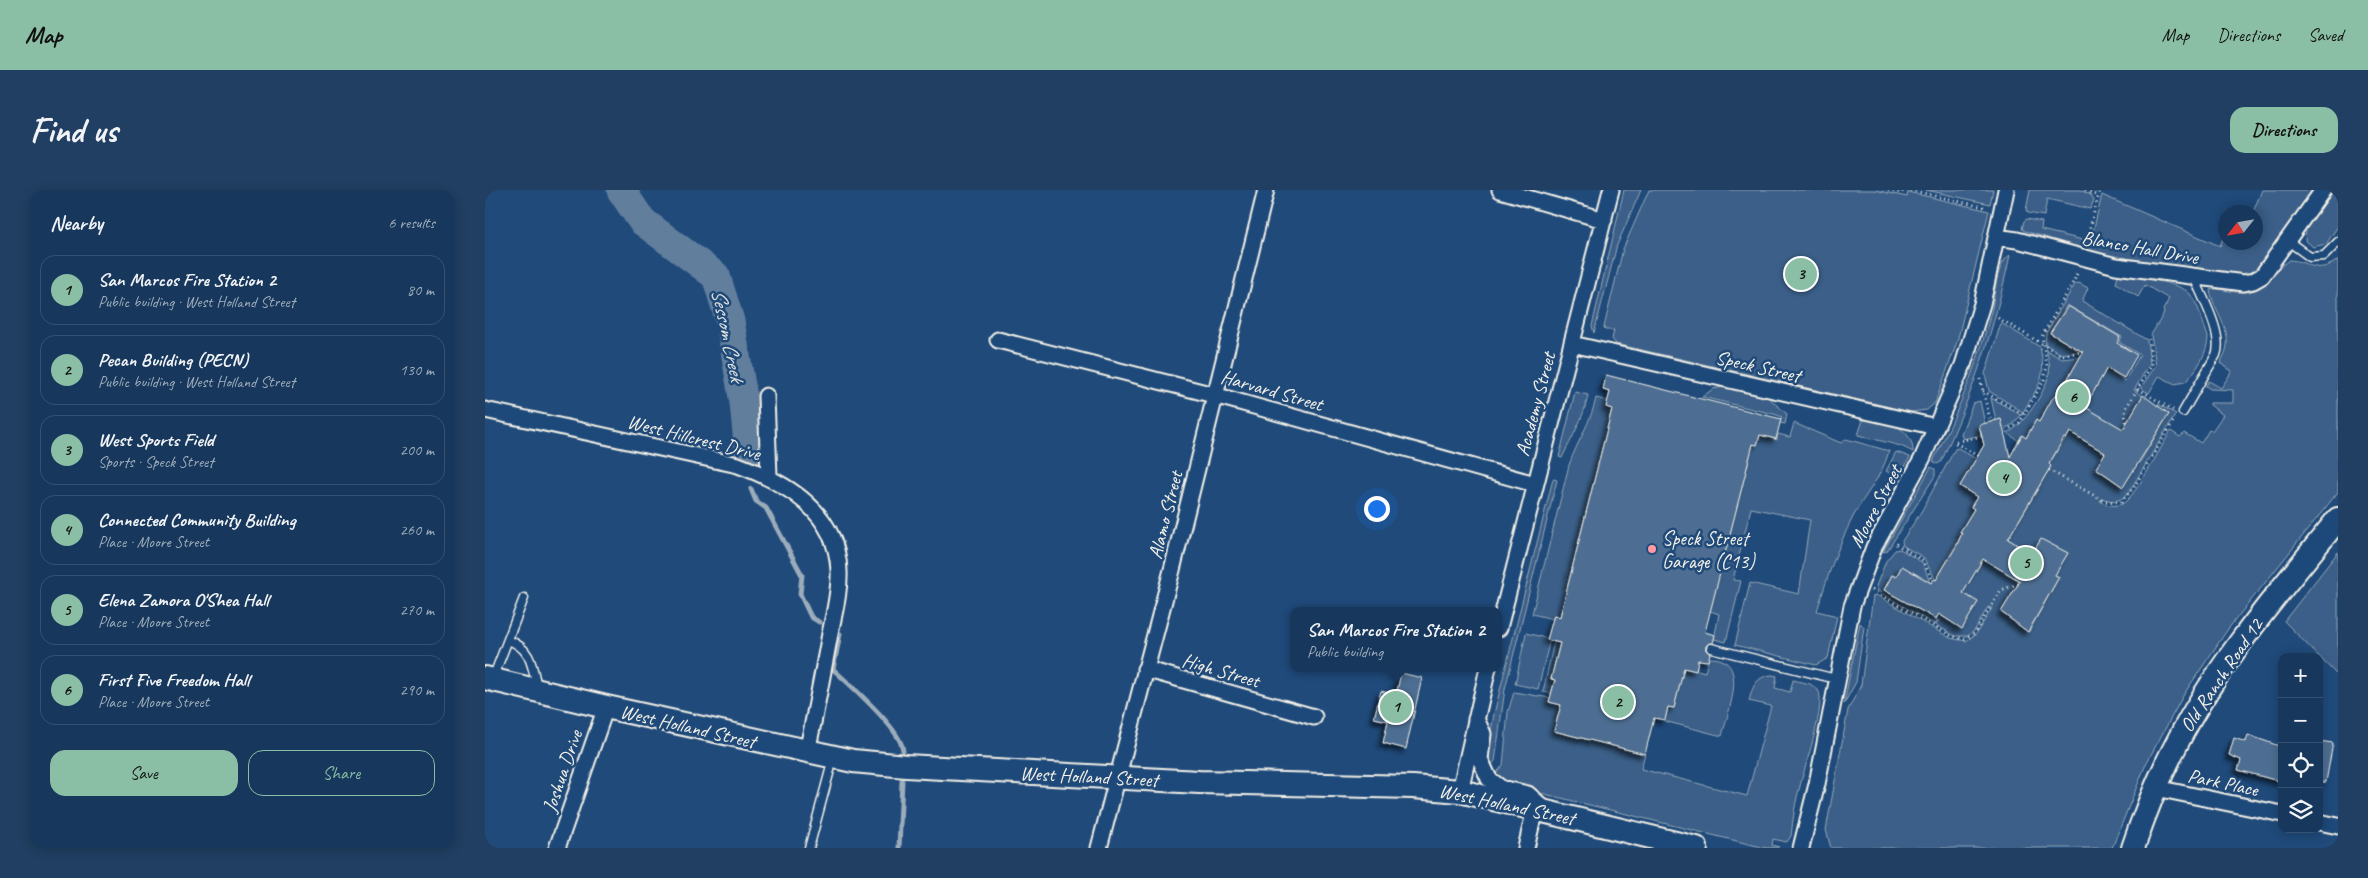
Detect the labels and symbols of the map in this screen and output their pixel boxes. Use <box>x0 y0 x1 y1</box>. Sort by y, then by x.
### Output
north arrow <box>2218 205 2263 250</box>
street label: Blanco Hall Drive <box>2080 225 2202 270</box>
pin: 3 <box>1785 255 1817 293</box>
water label: Sessom Creek <box>706 286 751 387</box>
street label: Speck Street <box>1713 345 1806 389</box>
street label: Academy Street <box>1510 347 1562 459</box>
street label: Harvard Street <box>1218 364 1328 418</box>
pin: 6 <box>2057 378 2089 416</box>
street label: West Hillcrest Drive <box>625 409 764 466</box>
street label: Moore Street <box>1843 458 1909 552</box>
pin: 4 <box>1988 459 2020 497</box>
street label: Alamo Street <box>1143 466 1189 562</box>
your location <box>1364 496 1390 522</box>
place label: Speck Street Garage (C13) <box>1662 526 1756 574</box>
marker: Speck Street Garage (C13) <box>1646 543 1658 555</box>
pin: 5 <box>2010 544 2042 582</box>
street label: Old Ranch Road 12 <box>2174 612 2270 737</box>
street label: High Street <box>1179 648 1265 694</box>
pin: 2 <box>1602 683 1634 721</box>
pin: 1 <box>1380 688 1412 726</box>
street label: West Holland Street <box>618 699 761 755</box>
street label: Joshua Drive <box>536 725 589 816</box>
street label: West Holland Street <box>1019 760 1162 793</box>
street label: Park Place <box>2186 763 2262 802</box>
street label: West Holland Street <box>1437 778 1580 832</box>

